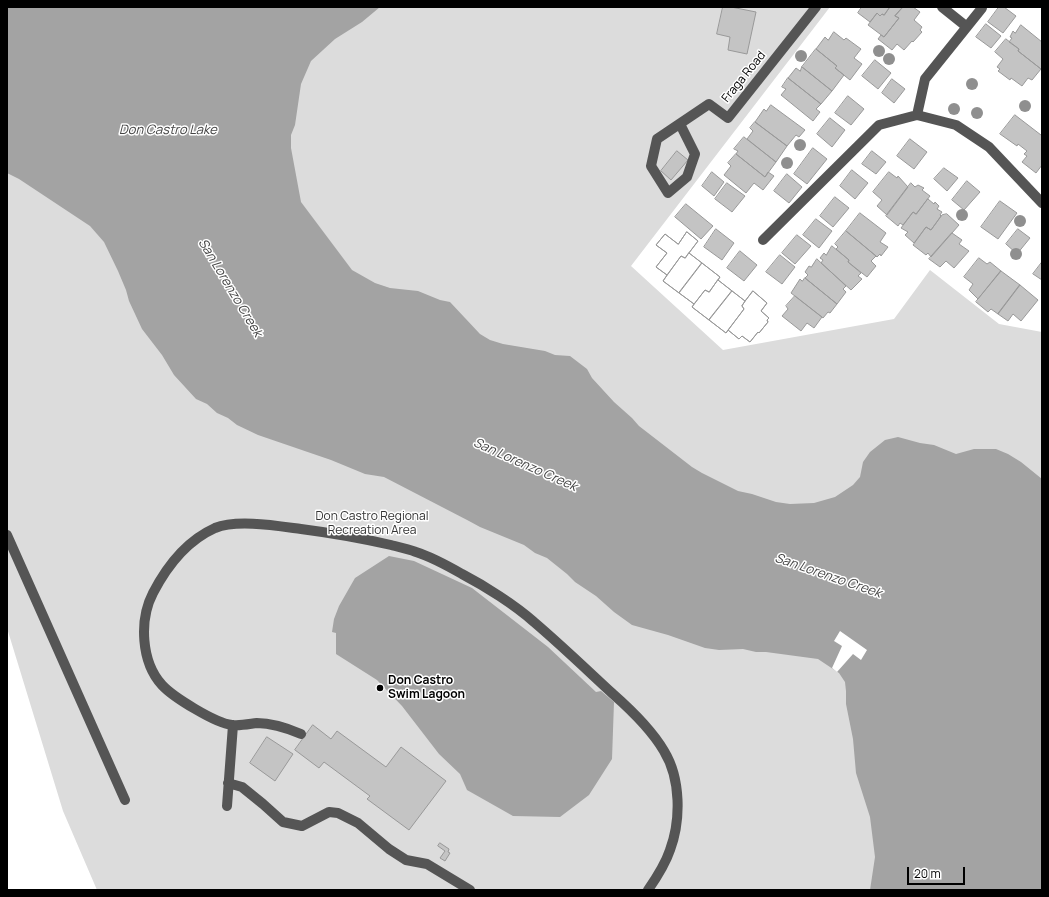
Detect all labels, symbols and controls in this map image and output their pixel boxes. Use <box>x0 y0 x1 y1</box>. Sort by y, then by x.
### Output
street label: Fraga Road <box>719 49 769 105</box>
water label: Don Castro Lake <box>119 122 217 138</box>
water label: San Lorenzo Creek <box>195 236 265 340</box>
water label: San Lorenzo Creek <box>471 435 579 495</box>
park label: Don Castro Regional Recreation Area <box>316 510 428 538</box>
water label: San Lorenzo Creek <box>773 550 883 602</box>
place label: Don Castro Swim Lagoon <box>388 674 465 702</box>
marker: Don Castro Swim Lagoon <box>375 683 385 693</box>
scale bar <box>909 859 967 885</box>
text: 20 m <box>914 865 941 882</box>

